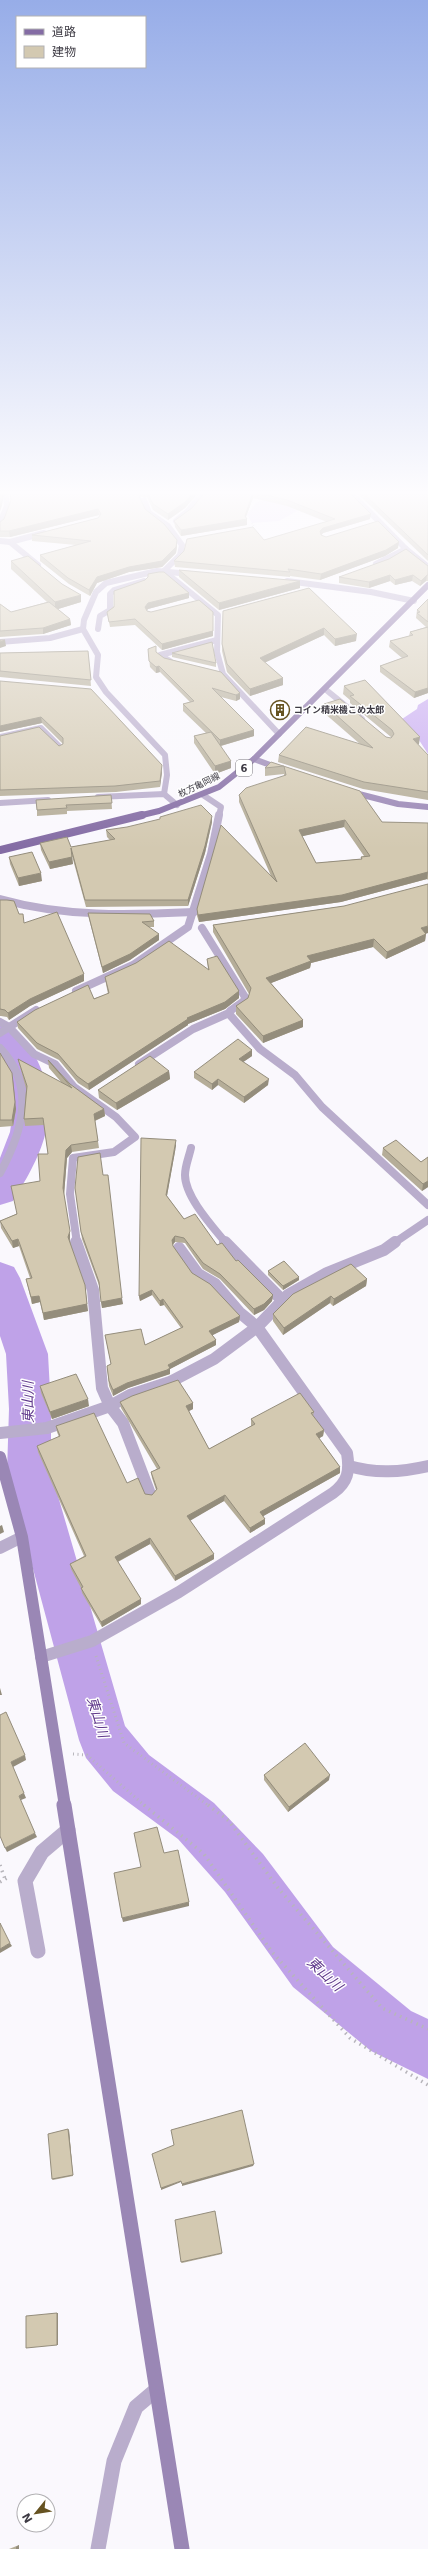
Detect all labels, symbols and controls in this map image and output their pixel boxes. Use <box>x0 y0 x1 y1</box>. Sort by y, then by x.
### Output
legend <box>16 16 146 68</box>
text: 道路 <box>52 25 76 39</box>
text: 建物 <box>52 45 76 59</box>
building icon: コイン精米機こめ太郎 <box>269 699 291 721</box>
place label: コイン精米機こめ太郎 <box>294 704 384 715</box>
road number: 6 <box>236 760 252 776</box>
street label: 枚方亀岡線 <box>177 770 222 799</box>
water label: 東山川 <box>20 1379 36 1423</box>
water label: 東山川 <box>84 1695 112 1741</box>
water label: 東山川 <box>304 1954 347 1996</box>
north arrow <box>16 2493 56 2533</box>
text: N <box>20 2511 36 2525</box>

